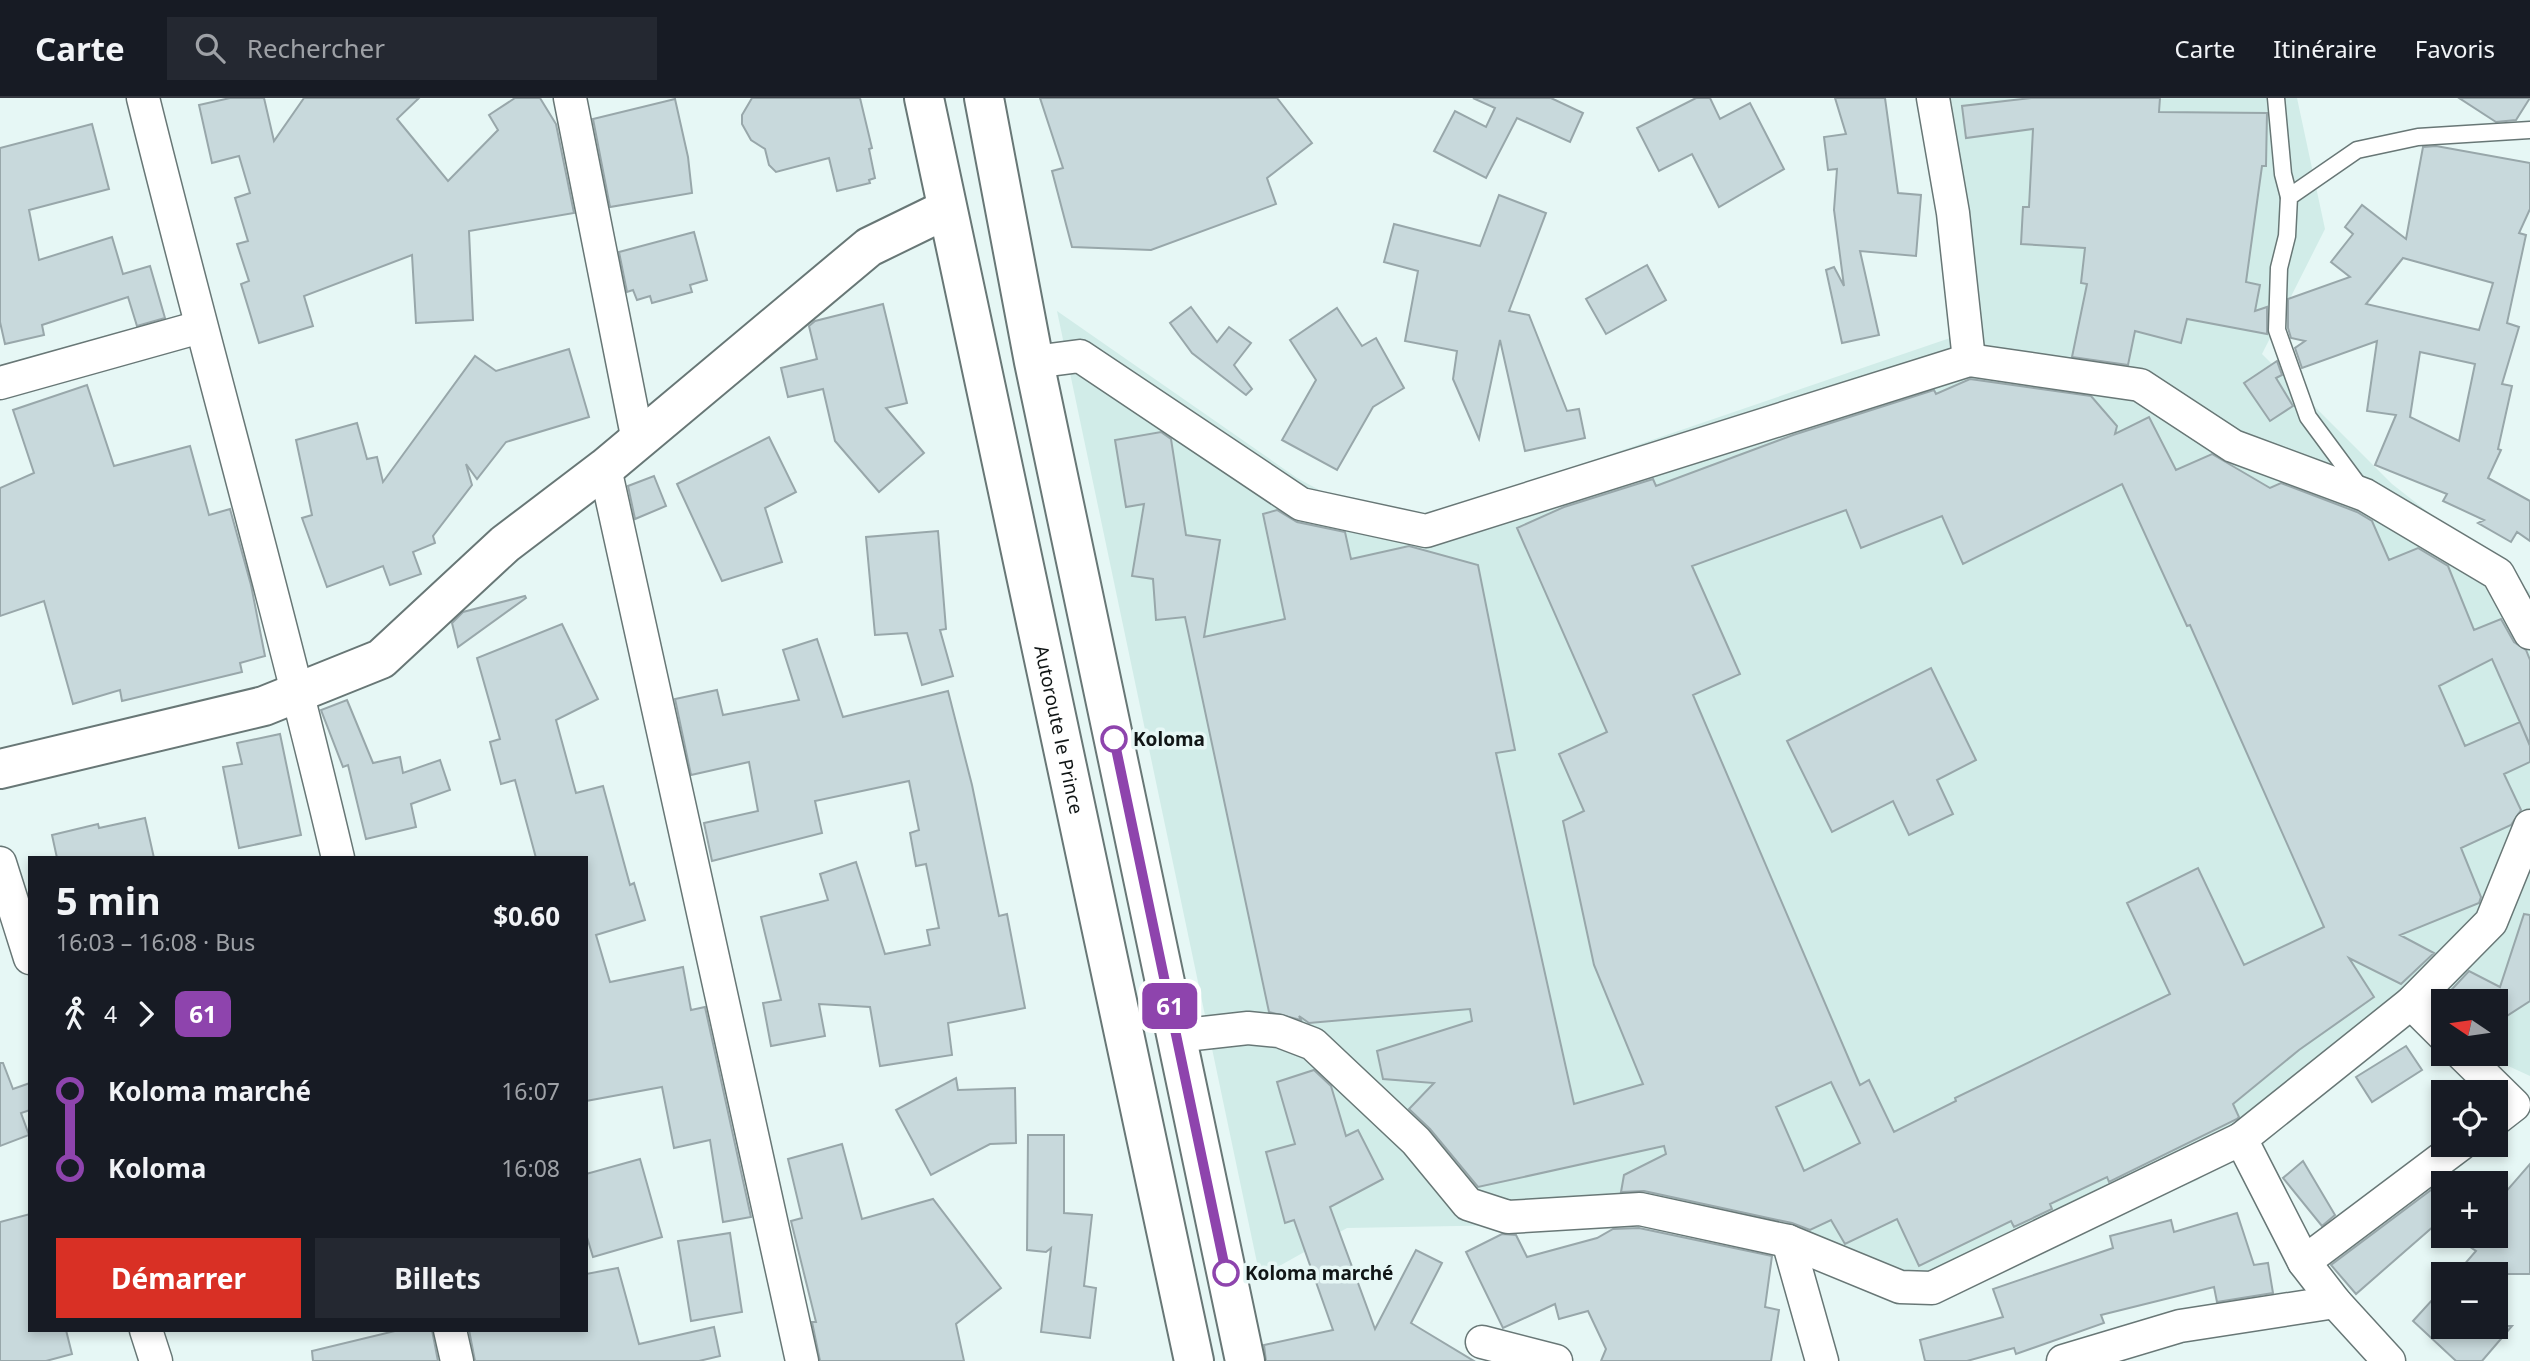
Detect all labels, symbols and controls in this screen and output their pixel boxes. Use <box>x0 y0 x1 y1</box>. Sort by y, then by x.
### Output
search box <box>167 17 657 80</box>
text: Carte <box>35 26 125 71</box>
icon: search <box>191 29 229 67</box>
text: Rechercher <box>247 30 385 66</box>
text: Carte <box>2175 32 2235 65</box>
text: Itinéraire <box>2273 32 2377 65</box>
text: Favoris <box>2415 32 2495 65</box>
street label: Autoroute le Prince <box>1028 643 1090 817</box>
marker: Koloma <box>1101 726 1127 752</box>
place label: Koloma <box>1133 726 1205 752</box>
text: 5 min <box>56 874 161 926</box>
text: $0.60 <box>493 898 560 934</box>
text: 16:03 – 16:08 · Bus <box>56 926 255 958</box>
line badge: 61 <box>1138 983 1202 1029</box>
text: 61 <box>1156 989 1184 1022</box>
north arrow <box>2431 989 2508 1066</box>
map controls <box>2431 989 2508 1339</box>
icon: walk <box>56 995 94 1033</box>
icon: forward <box>127 995 165 1033</box>
text: 61 <box>189 997 217 1030</box>
text: 4 <box>104 998 117 1030</box>
text: Koloma marché <box>108 1073 311 1109</box>
text: 16:07 <box>501 1075 560 1107</box>
button: locate <box>2431 1080 2508 1157</box>
text: Koloma <box>108 1150 206 1186</box>
text: 16:08 <box>501 1152 560 1184</box>
button: + <box>2431 1171 2508 1248</box>
button: Démarrer <box>56 1238 301 1318</box>
button: Billets <box>315 1238 560 1318</box>
marker: Koloma marché <box>1213 1260 1239 1286</box>
place label: Koloma marché <box>1245 1260 1393 1286</box>
button: − <box>2431 1262 2508 1339</box>

